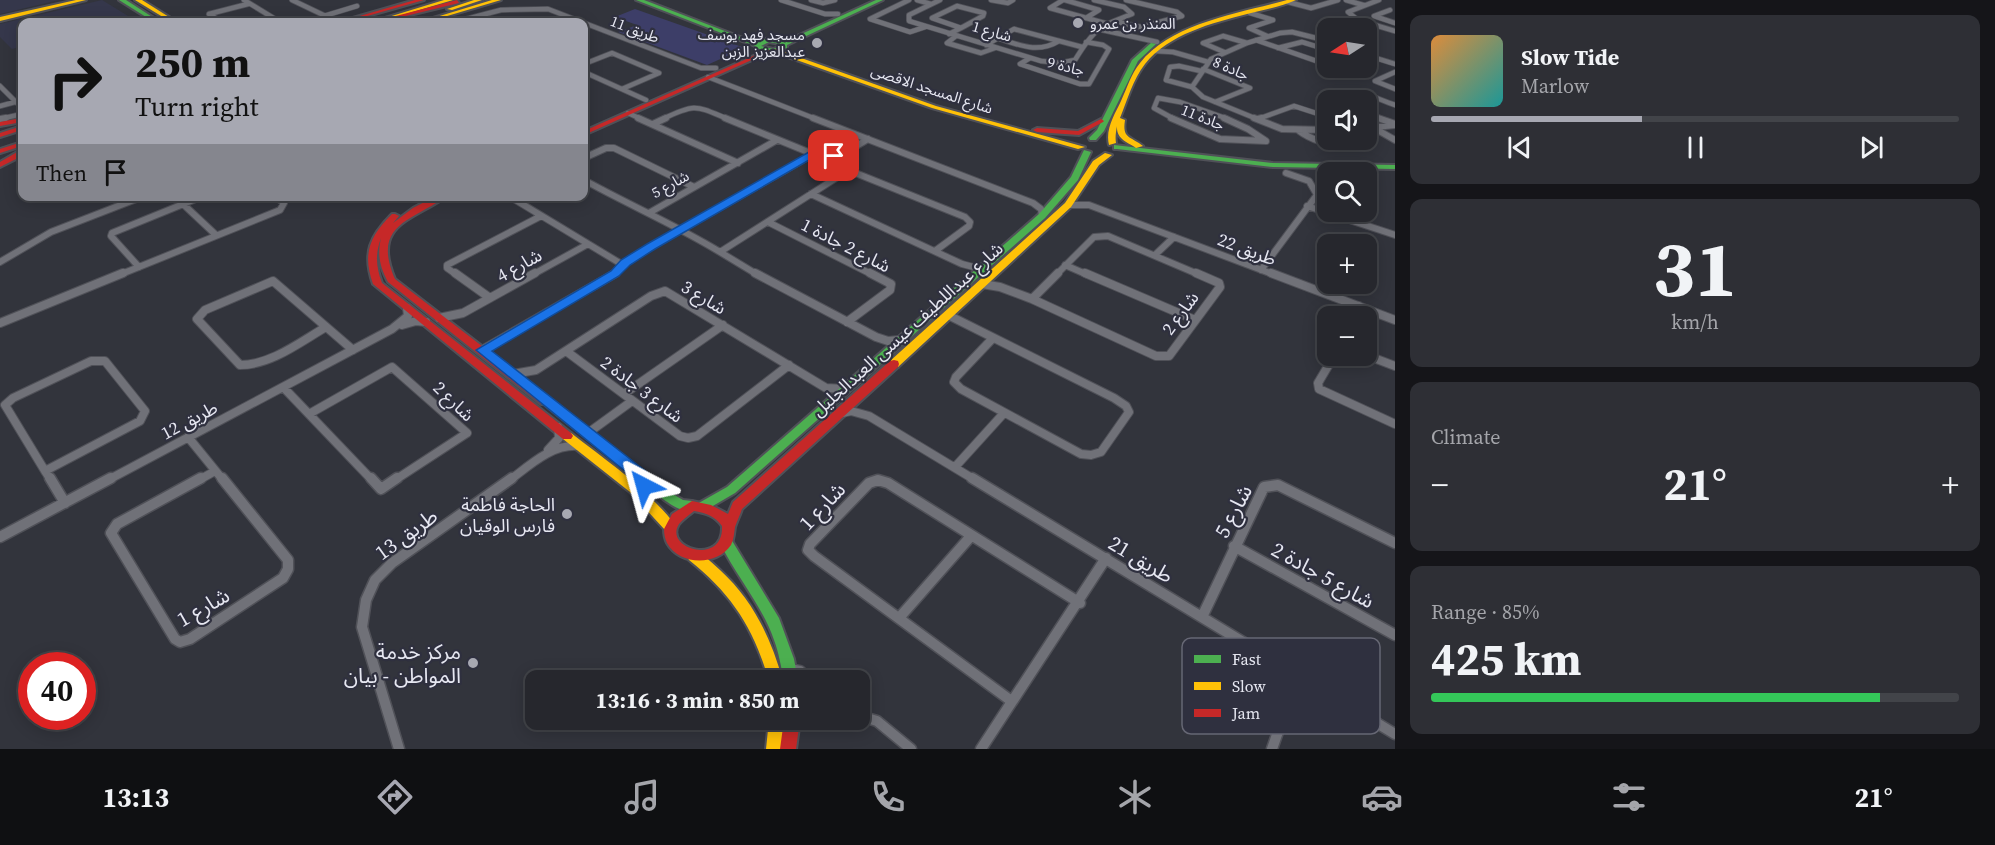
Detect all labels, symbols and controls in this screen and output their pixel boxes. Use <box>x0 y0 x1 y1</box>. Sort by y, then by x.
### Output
street label: طريق 11 <box>608 10 662 48</box>
place label: المنذر بن عمرو <box>1090 13 1176 34</box>
street label: شارع 1 <box>969 15 1014 49</box>
marker: المنذر بن عمرو <box>1071 16 1085 30</box>
north arrow <box>1317 18 1377 78</box>
map controls <box>1317 18 1377 366</box>
place label: مسجد فهد يوسف عبدالعزيز الزبن <box>698 24 805 62</box>
text: 250 m <box>135 33 250 91</box>
marker: مسجد فهد يوسف عبدالعزيز الزبن <box>810 36 824 50</box>
icon: right <box>36 42 114 120</box>
text: Slow Tide <box>1521 42 1619 72</box>
street label: جادة 9 <box>1045 51 1087 81</box>
street label: جادة 8 <box>1210 51 1253 85</box>
street label: شارع المسجد الاقصى <box>868 59 996 121</box>
text: Marlow <box>1521 72 1589 100</box>
text: Turn right <box>135 88 259 125</box>
button: sound <box>1317 90 1377 150</box>
street label: جادة 11 <box>1178 99 1228 135</box>
pin <box>808 130 859 181</box>
icon: previous <box>1503 131 1536 164</box>
icon: pause <box>1679 131 1712 164</box>
icon: next <box>1855 131 1888 164</box>
icon: arrive <box>817 139 850 172</box>
icon: arrive <box>99 156 132 189</box>
text: Then <box>36 158 87 188</box>
button: search <box>1317 162 1377 222</box>
street label: شارع 5 <box>647 165 694 205</box>
street label: شارع 2 جادة 1 <box>796 212 895 280</box>
text: 31 <box>1653 215 1737 322</box>
street label: طريق 22 <box>1214 226 1280 272</box>
button: + <box>1317 234 1377 294</box>
street label: شارع عبداللطيف عيسى العبدالجليل <box>806 236 1010 423</box>
street label: شارع 4 <box>492 242 547 289</box>
street label: شارع 3 <box>676 274 731 322</box>
street label: شارع 2 <box>1156 286 1206 341</box>
button: − <box>1317 306 1377 366</box>
text: km/h <box>1671 308 1719 336</box>
street label: شارع 3 جادة 2 <box>594 350 688 430</box>
street label: شارع 2 <box>427 375 480 428</box>
street label: طريق 12 <box>156 395 222 445</box>
text: Climate <box>1431 423 1500 451</box>
text: 21° <box>1663 453 1727 515</box>
position arrow <box>612 454 676 518</box>
text: − <box>1431 462 1449 507</box>
text: + <box>1941 462 1959 507</box>
street label: شارع 1 <box>792 476 853 537</box>
street label: شارع 5 <box>1207 479 1260 543</box>
place label: الحاجة فاطمة فارس الوقيان <box>460 492 555 538</box>
street label: طريق 13 <box>369 501 443 567</box>
marker: الحاجة فاطمة فارس الوقيان <box>560 507 574 521</box>
street label: طريق 21 <box>1103 528 1179 590</box>
street label: شارع 5 جادة 2 <box>1266 535 1380 616</box>
street label: شارع 1 <box>171 580 235 635</box>
text: Range · 85% <box>1431 598 1540 626</box>
text: 425 km <box>1431 628 1582 690</box>
place label: مركز خدمة المواطن - بيان <box>344 637 461 690</box>
legend <box>1182 638 1380 734</box>
text: Fast <box>1232 648 1262 670</box>
speed limit sign: 40 <box>18 652 96 730</box>
marker: مركز خدمة المواطن - بيان <box>466 656 480 670</box>
text: Slow <box>1232 675 1267 697</box>
text: 13:16 · 3 min · 850 m <box>596 685 799 715</box>
text: Jam <box>1231 702 1260 724</box>
icon: directions <box>374 776 416 818</box>
icon: music <box>621 776 663 818</box>
icon: phone <box>867 776 909 818</box>
icon: climate <box>1114 776 1156 818</box>
icon: car <box>1361 776 1403 818</box>
icon: filters <box>1608 776 1650 818</box>
text: 13:13 <box>102 779 169 816</box>
text: 21° <box>1854 779 1893 816</box>

